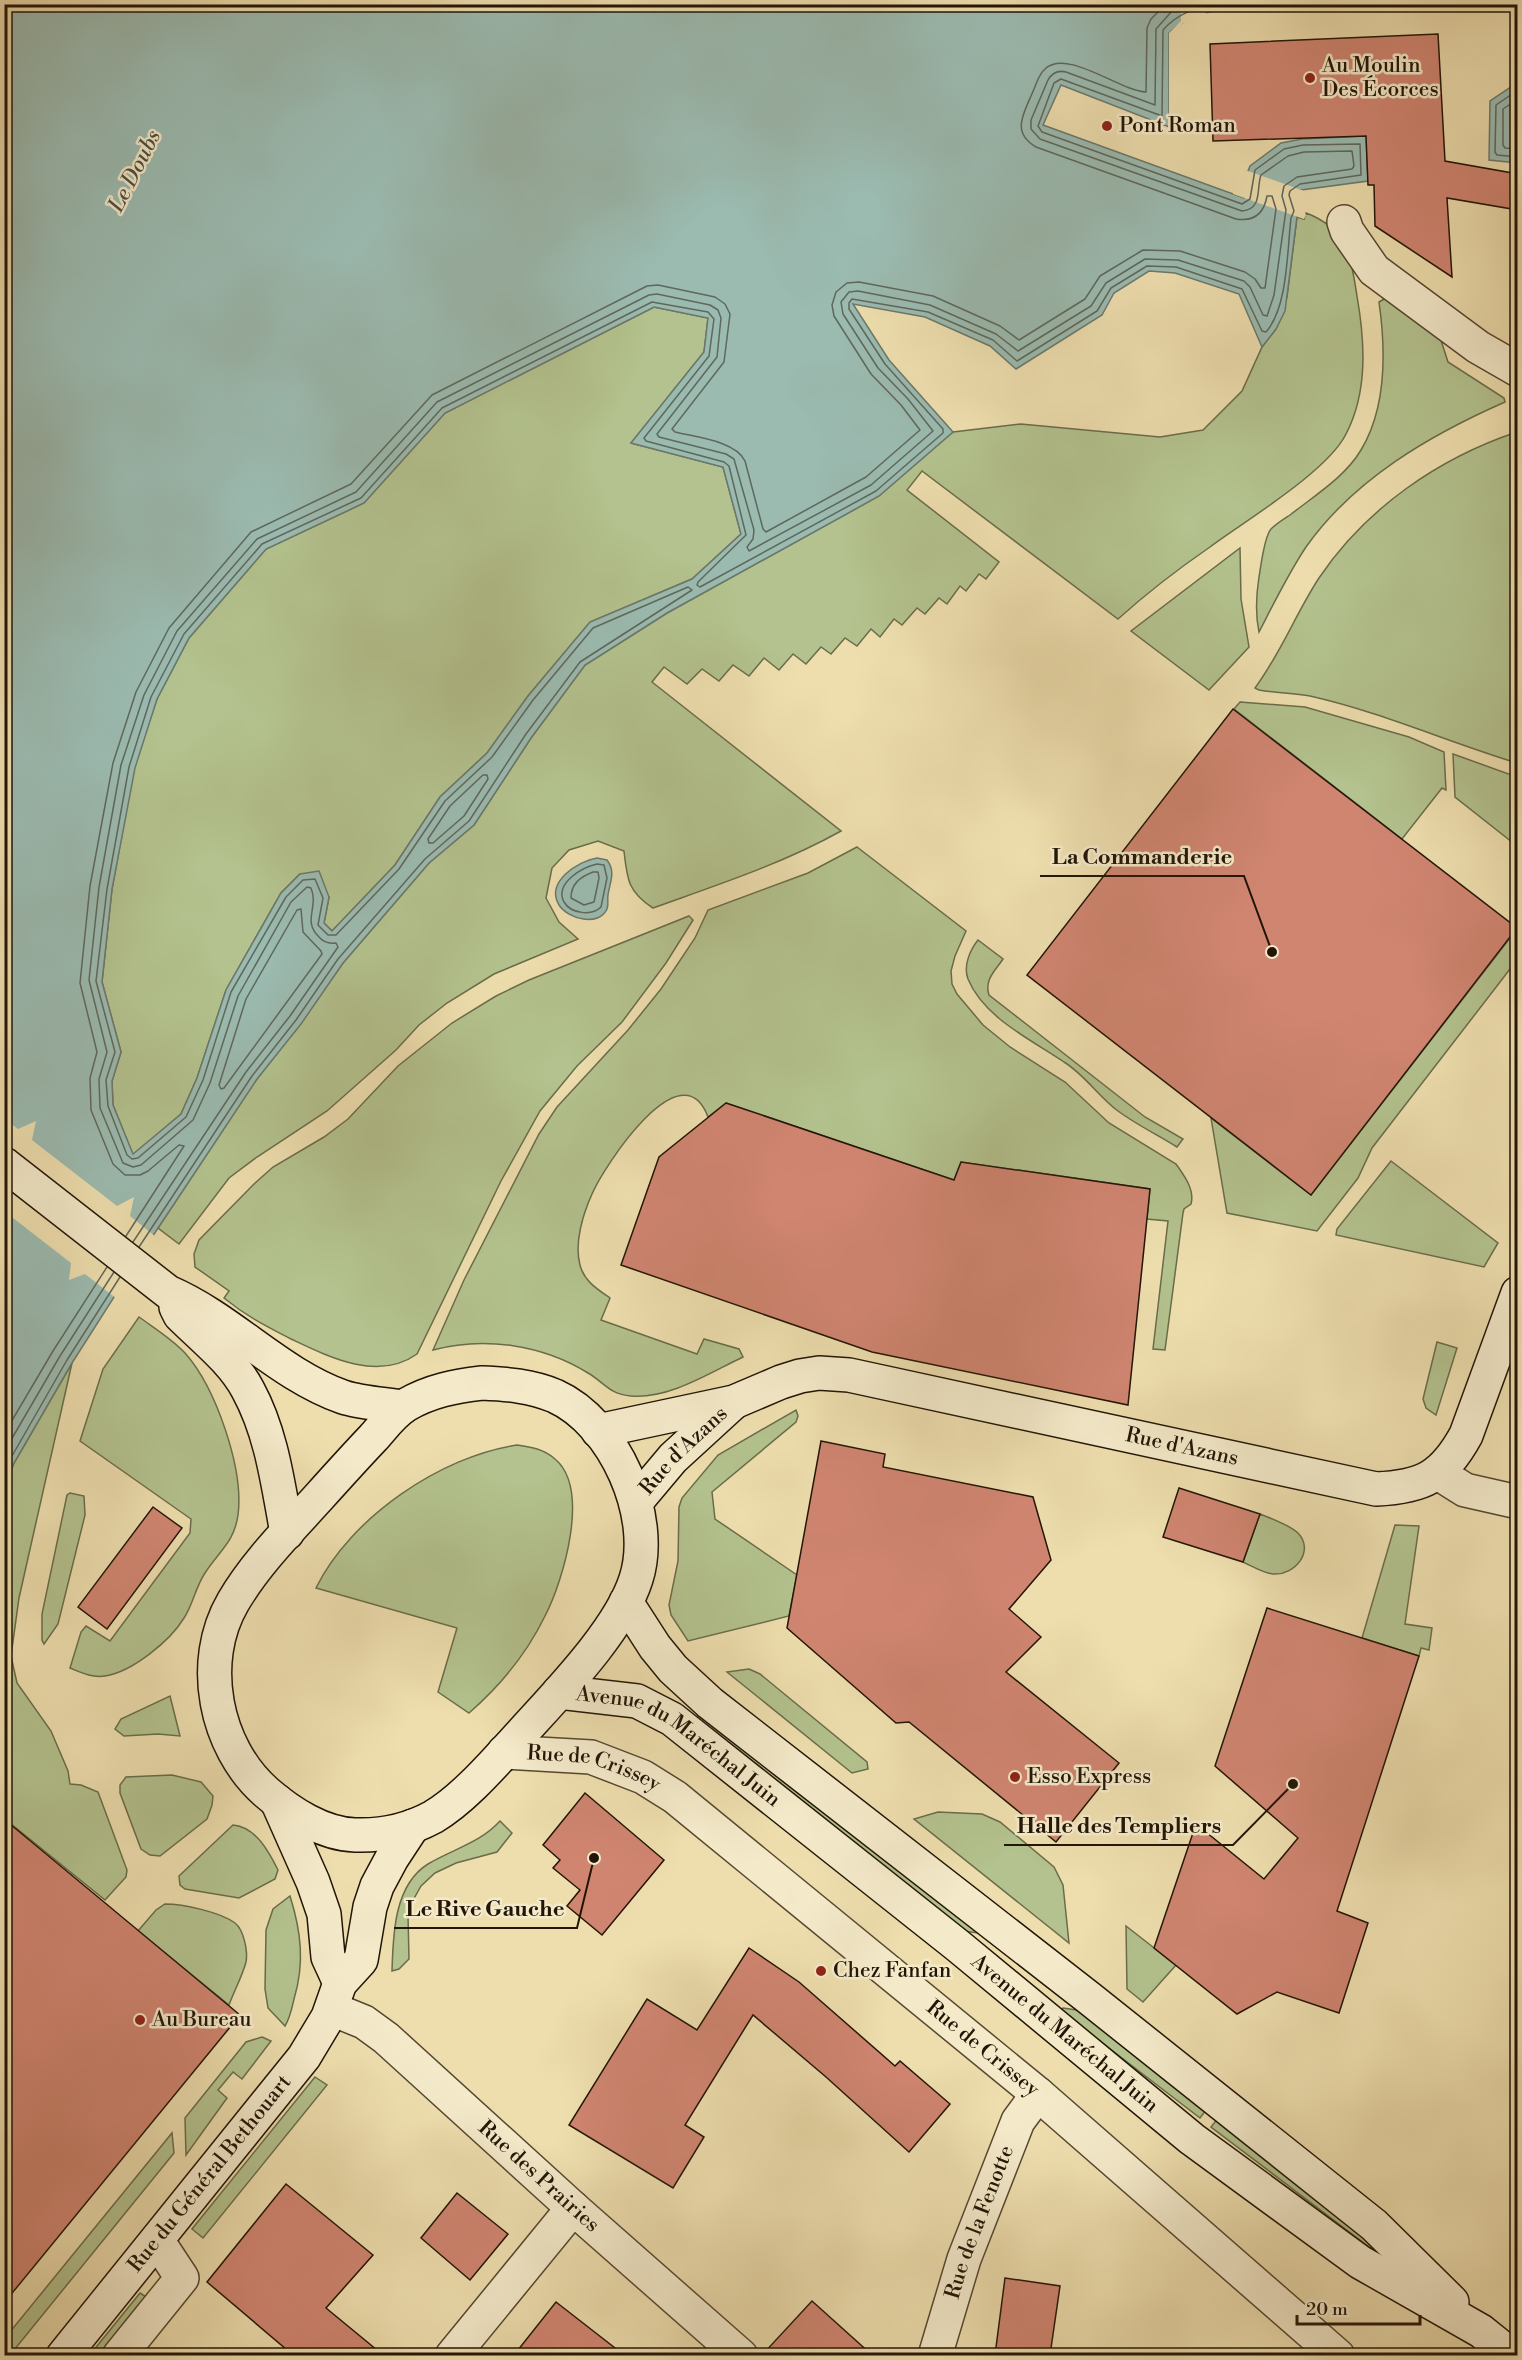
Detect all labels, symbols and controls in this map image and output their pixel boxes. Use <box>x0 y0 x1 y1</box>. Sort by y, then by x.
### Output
place label: Au Moulin Des Écorces <box>1321 53 1439 103</box>
marker: Au Moulin Des Écorces <box>1303 71 1317 85</box>
place label: Pont Roman <box>1119 113 1236 139</box>
marker: Pont Roman <box>1100 119 1114 133</box>
water label: Le Doubs <box>102 125 167 217</box>
callout: La Commanderie <box>1040 836 1244 876</box>
text: La Commanderie <box>1052 844 1232 871</box>
street label: Rue d'Azans <box>634 1401 733 1501</box>
street label: Rue d'Azans <box>1123 1422 1241 1472</box>
street label: Avenue du Maréchal Juin <box>574 1681 786 1813</box>
street label: Rue de Crissey <box>526 1740 666 1798</box>
place label: Esso Express <box>1027 1764 1151 1790</box>
marker: Esso Express <box>1008 1770 1022 1784</box>
callout: Halle des Templiers <box>1004 1805 1233 1845</box>
text: Halle des Templiers <box>1017 1813 1221 1840</box>
callout: Le Rive Gauche <box>394 1888 577 1928</box>
text: Le Rive Gauche <box>406 1896 565 1923</box>
street label: Avenue du Maréchal Juin <box>965 1948 1164 2119</box>
place label: Chez Fanfan <box>833 1958 952 1984</box>
marker: Chez Fanfan <box>814 1964 828 1978</box>
street label: Rue de Crissey <box>921 1995 1045 2103</box>
place label: Au Bureau <box>151 2007 251 2033</box>
marker: Au Bureau <box>133 2013 147 2027</box>
street label: Rue du Général Bethouart <box>122 2069 298 2278</box>
street label: Rue des Prairies <box>473 2115 605 2238</box>
street label: Rue de la Fenotte <box>940 2142 1020 2302</box>
scale bar <box>1297 2288 1420 2326</box>
text: 20 m <box>1306 2298 1348 2321</box>

